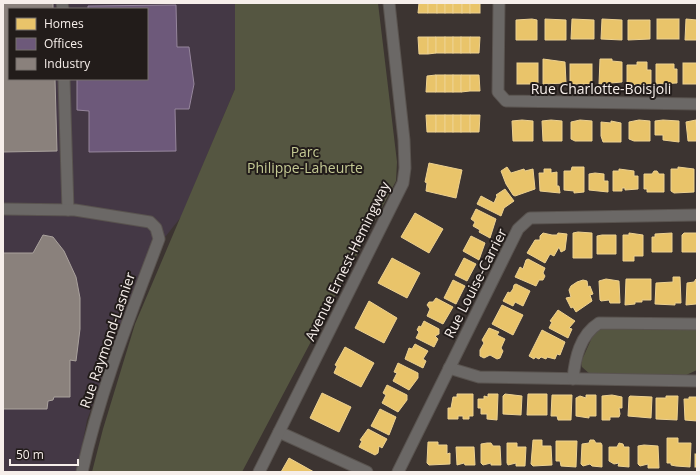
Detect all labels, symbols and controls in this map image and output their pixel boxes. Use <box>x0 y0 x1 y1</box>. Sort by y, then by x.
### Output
legend <box>8 8 148 80</box>
text: Homes <box>44 15 84 32</box>
text: Offices <box>44 35 83 52</box>
text: Industry <box>44 55 91 72</box>
street label: Rue Charlotte-Boisjoli <box>531 79 671 98</box>
park label: Parc Philippe-Laheurte <box>247 142 363 177</box>
street label: Avenue Ernest-Hemingway <box>300 177 394 344</box>
street label: Rue Louise-Carrier <box>439 225 511 341</box>
street label: Rue Raymond-Lasnier <box>75 269 139 411</box>
scale bar <box>10 441 78 467</box>
text: 50 m <box>16 446 44 463</box>

